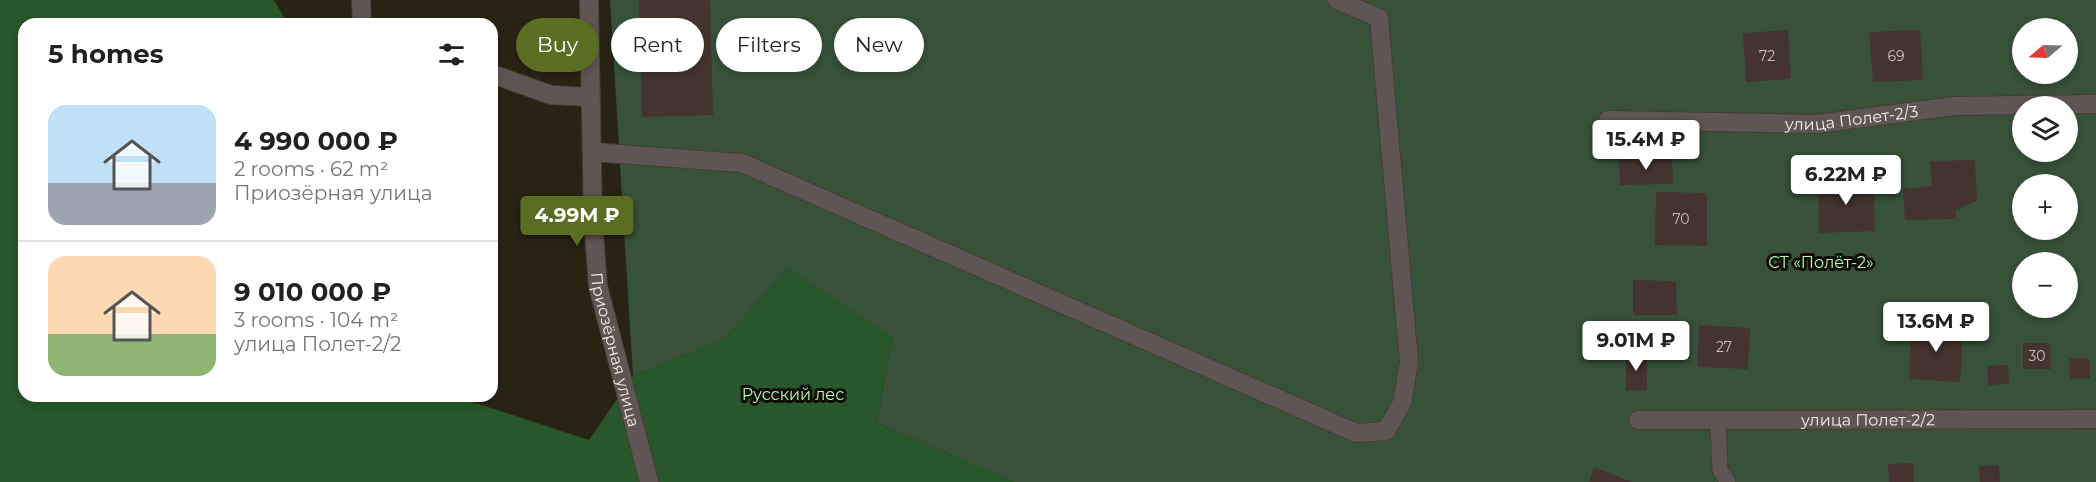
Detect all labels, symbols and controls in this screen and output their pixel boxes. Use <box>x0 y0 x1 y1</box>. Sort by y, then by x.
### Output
chip: Buy <box>516 18 599 72</box>
chip: Rent <box>611 18 704 72</box>
chip: Filters <box>716 18 822 72</box>
chip: New <box>834 18 924 72</box>
north arrow <box>2012 18 2078 84</box>
map controls <box>2012 18 2078 318</box>
text: 5 homes <box>48 38 164 70</box>
icon: filters <box>435 38 468 71</box>
house number: 72 <box>1759 47 1775 65</box>
house number: 69 <box>1887 47 1905 65</box>
button: layers <box>2012 96 2078 162</box>
street label: улица Полет-2/3 <box>1784 102 1919 134</box>
pin: 15.4M ₽ <box>1591 120 1701 171</box>
text: 4 990 000 ₽ <box>234 125 398 157</box>
text: 15.4M ₽ <box>1606 127 1686 151</box>
icon: home <box>96 129 168 201</box>
pin: 6.22M ₽ <box>1791 155 1901 206</box>
text: 2 rooms · 62 m² <box>234 157 389 181</box>
text: 6.22M ₽ <box>1805 162 1887 186</box>
button: + <box>2012 174 2078 240</box>
text: Приозёрная улица <box>234 181 432 205</box>
pin: 4.99M ₽ <box>522 196 632 247</box>
text: 4.99M ₽ <box>534 203 620 227</box>
house number: 70 <box>1672 210 1690 228</box>
button: − <box>2012 252 2078 318</box>
park label: СТ «Полёт-2» <box>1768 253 1874 272</box>
street label: Приозёрная улица <box>587 272 643 429</box>
text: 9 010 000 ₽ <box>234 276 391 308</box>
icon: home <box>96 280 168 352</box>
pin: 13.6M ₽ <box>1881 302 1991 353</box>
text: 3 rooms · 104 m² <box>234 308 399 332</box>
text: 13.6M ₽ <box>1897 309 1975 333</box>
pin: 9.01M ₽ <box>1581 321 1691 372</box>
text: 9.01M ₽ <box>1596 328 1676 352</box>
text: улица Полет-2/2 <box>234 332 401 356</box>
house number: 27 <box>1716 338 1732 356</box>
house number: 30 <box>2028 347 2046 365</box>
park label: Русский лес <box>742 385 844 404</box>
street label: улица Полет-2/2 <box>1800 410 1935 430</box>

